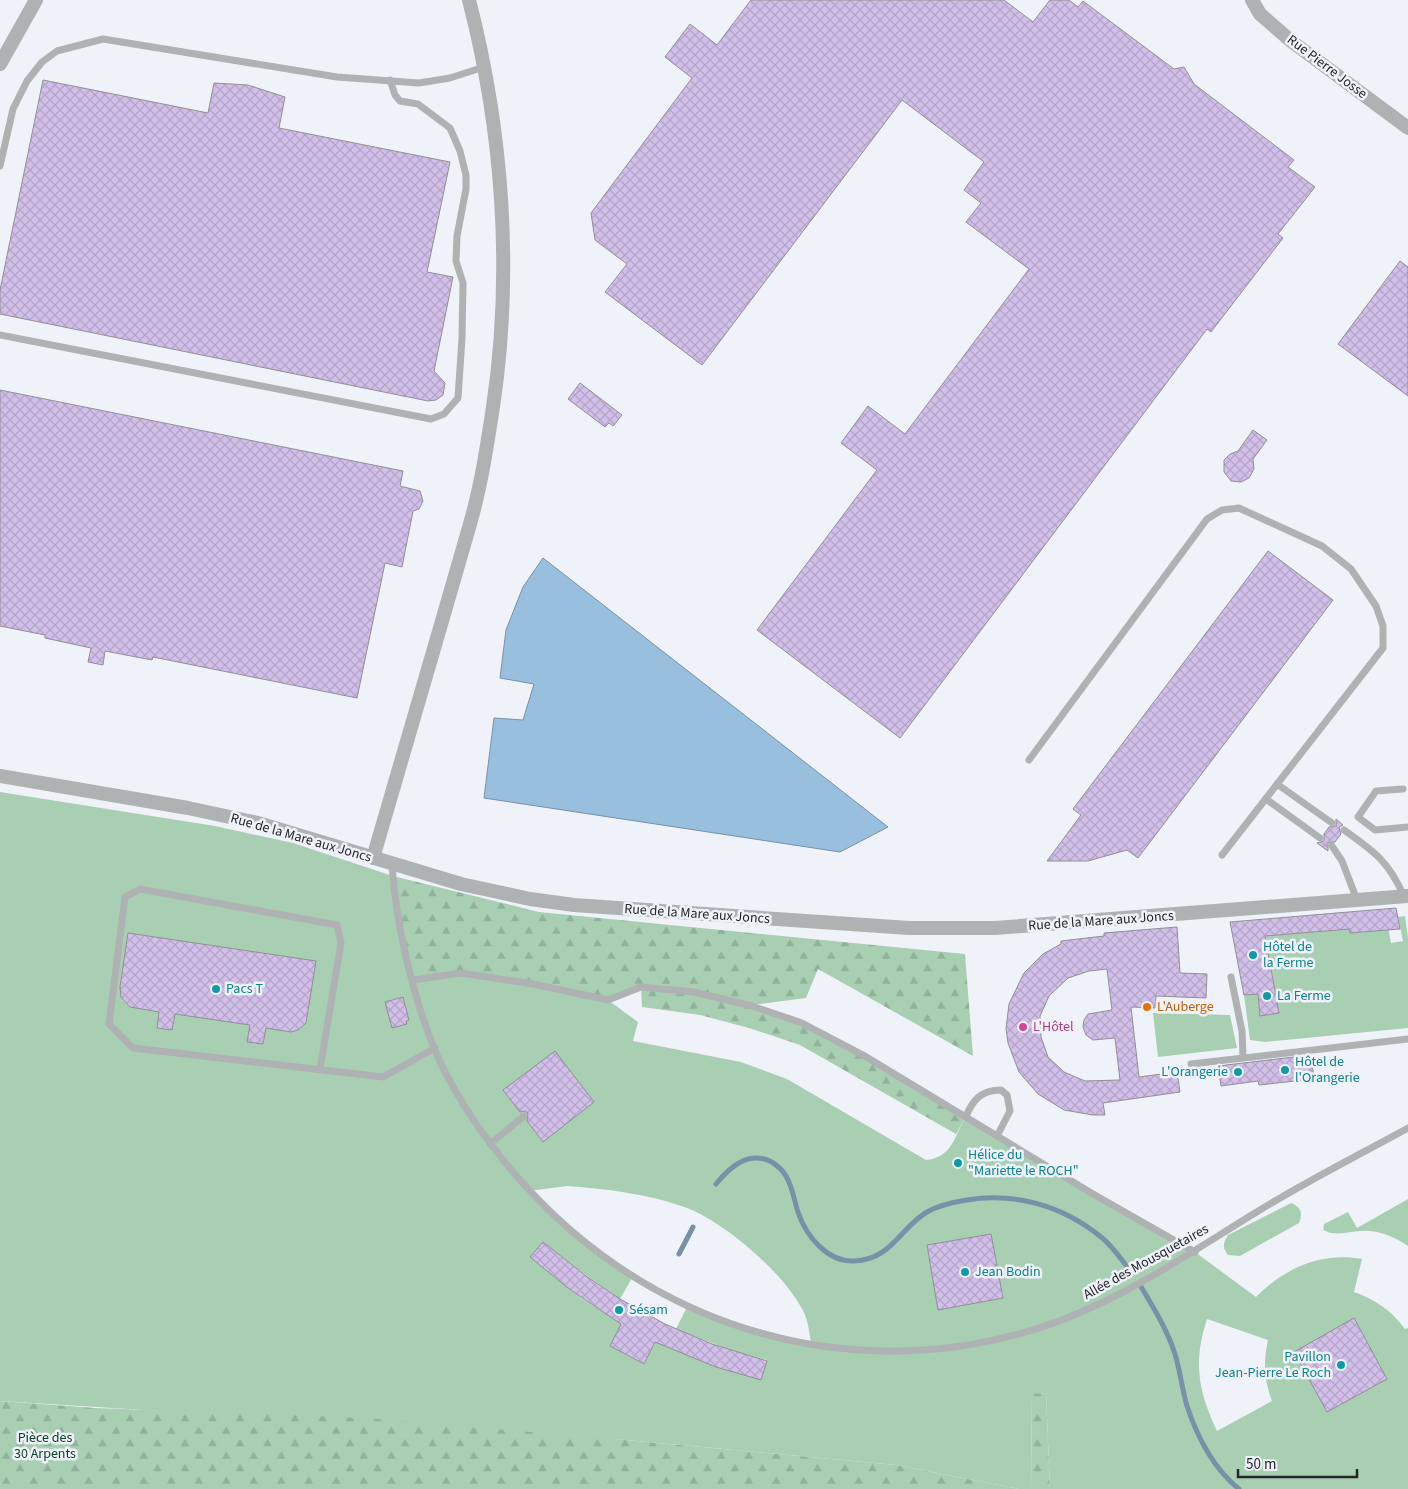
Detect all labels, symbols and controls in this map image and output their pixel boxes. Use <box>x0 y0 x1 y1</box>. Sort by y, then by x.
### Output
street label: Rue Pierre Josse <box>1283 30 1371 104</box>
street label: Rue de la Mare aux Joncs <box>228 808 374 868</box>
street label: Rue de la Mare aux Joncs <box>624 899 771 929</box>
street label: Rue de la Mare aux Joncs <box>1028 906 1175 936</box>
place label: Hôtel de la Ferme <box>1263 937 1314 973</box>
marker: Hôtel de la Ferme <box>1247 949 1259 961</box>
place label: Pacs T <box>226 979 263 999</box>
marker: Pacs T <box>210 983 222 995</box>
place label: La Ferme <box>1277 986 1331 1006</box>
marker: La Ferme <box>1261 990 1273 1002</box>
place label: L'Auberge <box>1157 997 1214 1017</box>
marker: L'Auberge <box>1141 1001 1153 1013</box>
place label: L'Hôtel <box>1033 1017 1074 1037</box>
marker: L'Hôtel <box>1017 1021 1029 1033</box>
place label: Hôtel de l'Orangerie <box>1295 1052 1360 1088</box>
place label: L'Orangerie <box>1161 1062 1228 1082</box>
marker: Hôtel de l'Orangerie <box>1279 1064 1291 1076</box>
marker: L'Orangerie <box>1232 1066 1244 1078</box>
place label: Hélice du "Mariette le ROCH" <box>968 1145 1079 1181</box>
marker: Hélice du "Mariette le ROCH" <box>952 1157 964 1169</box>
street label: Allée des Mousquetaires <box>1080 1219 1212 1305</box>
place label: Jean Bodin <box>975 1262 1041 1282</box>
marker: Jean Bodin <box>959 1266 971 1278</box>
place label: Sésam <box>629 1300 668 1320</box>
marker: Sésam <box>613 1304 625 1316</box>
place label: Pavillon Jean-Pierre Le Roch <box>1215 1347 1331 1383</box>
marker: Pavillon Jean-Pierre Le Roch <box>1335 1359 1347 1371</box>
park label: Pièce des 30 Arpents <box>14 1428 76 1464</box>
scale bar <box>1238 1446 1357 1478</box>
text: 50 m <box>1246 1454 1276 1475</box>

